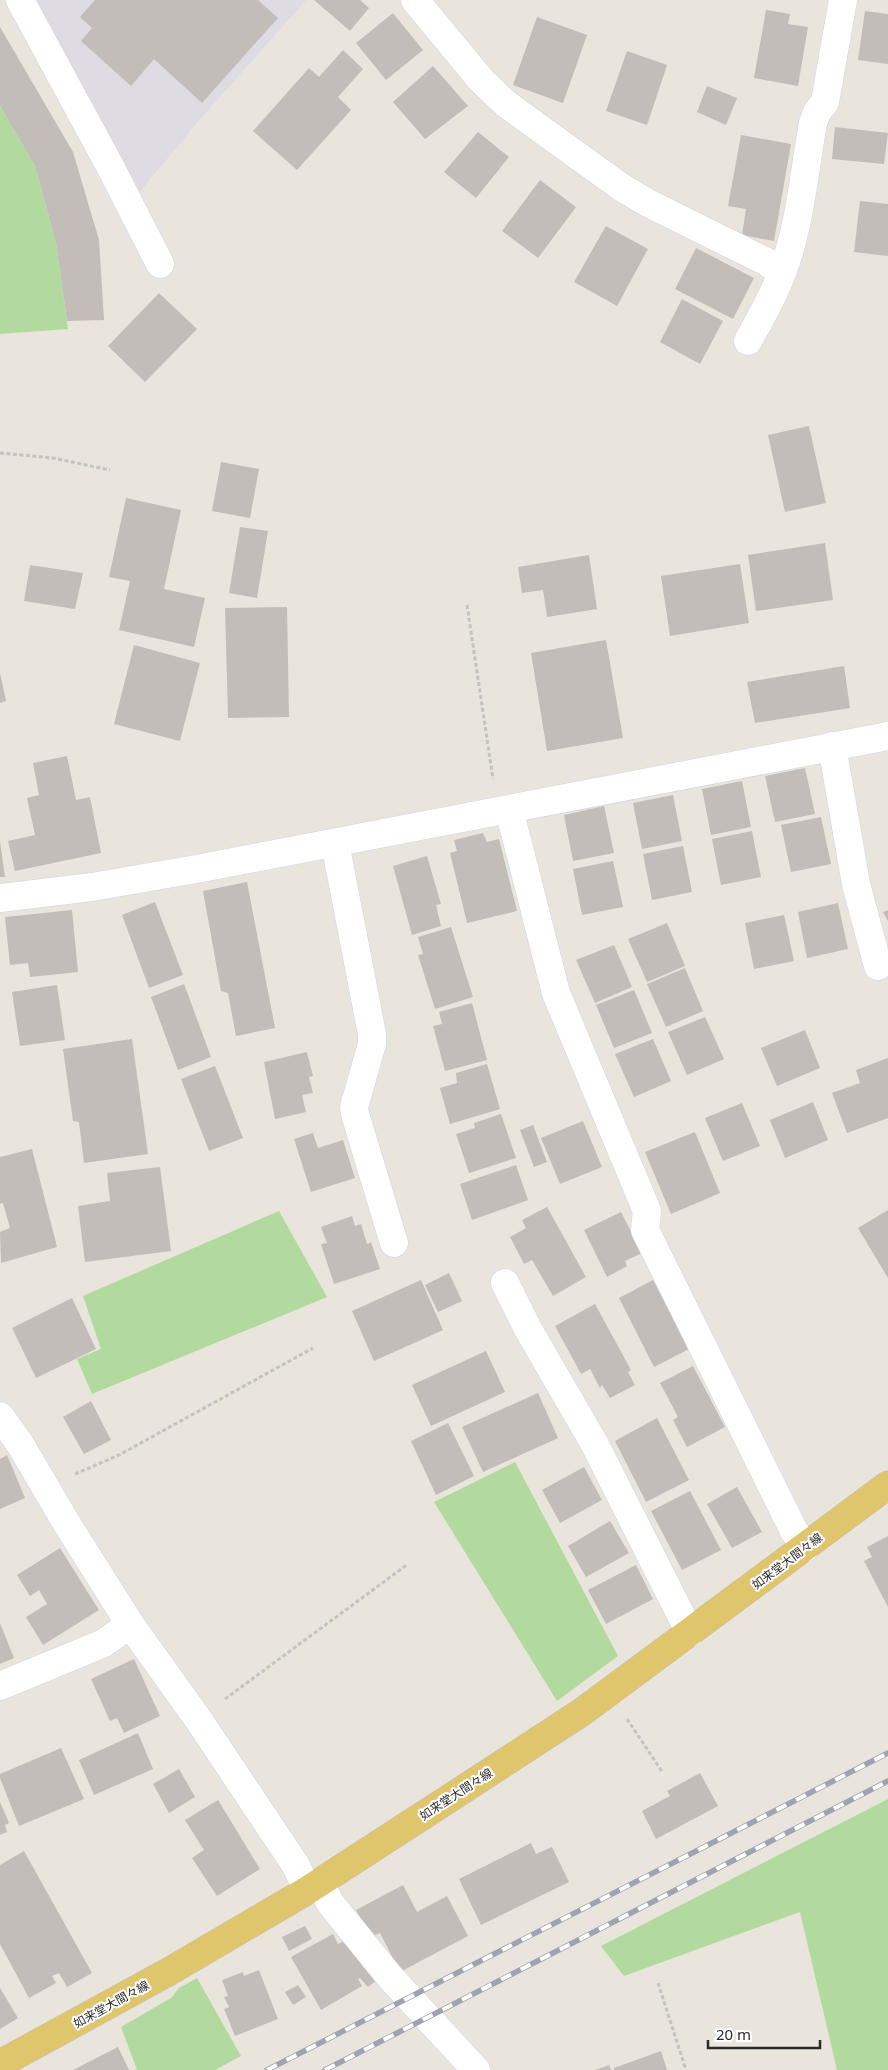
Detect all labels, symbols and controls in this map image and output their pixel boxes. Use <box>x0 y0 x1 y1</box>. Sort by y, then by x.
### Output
street label: 如来堂大間々線 <box>748 1529 826 1593</box>
street label: 如来堂大間々線 <box>416 1764 496 1824</box>
street label: 如来堂大間々線 <box>70 1976 152 2032</box>
scale bar <box>708 2018 820 2050</box>
text: 20 m <box>716 2024 751 2044</box>

